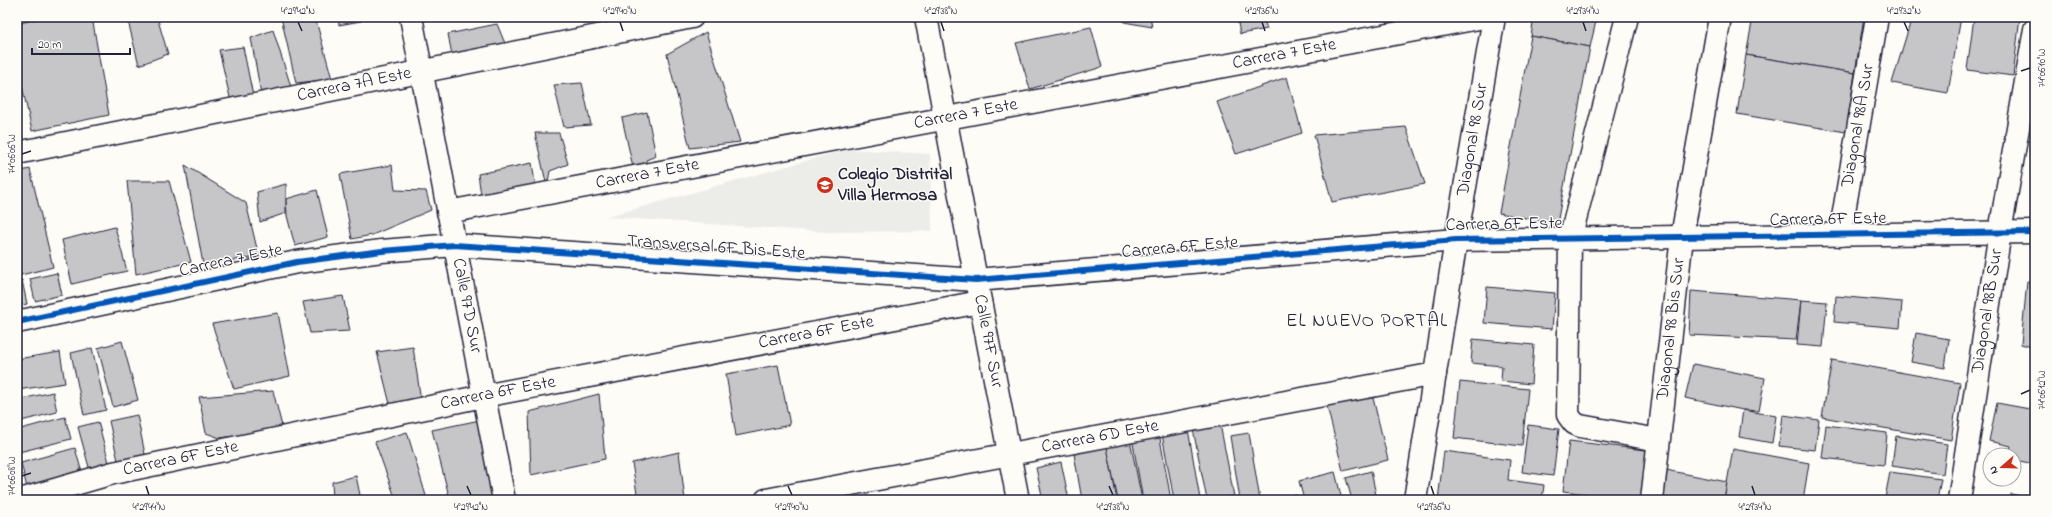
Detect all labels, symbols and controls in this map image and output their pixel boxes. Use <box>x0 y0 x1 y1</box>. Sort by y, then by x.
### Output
text: 4°29'42"N <box>281 4 315 19</box>
text: 4°29'40"N <box>603 4 637 19</box>
text: 4°29'38"N <box>925 4 958 19</box>
text: 4°29'36"N <box>1245 4 1279 19</box>
text: 4°29'34"N <box>1566 4 1600 19</box>
text: 4°29'32"N <box>1887 4 1921 19</box>
scale bar <box>32 30 130 56</box>
street label: Carrera 7 Este <box>1230 32 1339 77</box>
text: 20 m <box>38 36 61 54</box>
text: 74°06'10"W <box>2035 49 2050 87</box>
street label: Carrera 7A Este <box>295 61 415 109</box>
street label: Diagonal 98A Sur <box>1835 61 1882 190</box>
street label: Diagonal 98 Sur <box>1451 81 1496 199</box>
street label: Carrera 7 Este <box>912 92 1021 137</box>
text: 74°06'06"W <box>5 134 20 174</box>
street label: Carrera 7 Este <box>594 152 702 197</box>
place label: Colegio Distrital Villa Hermosa <box>837 162 952 209</box>
school or university icon: Colegio Distrital Villa Hermosa <box>815 175 835 195</box>
street label: Carrera 6F Este <box>1769 206 1888 234</box>
street label: Carrera 6F Este <box>1445 211 1564 239</box>
street label: Transversal 6F Bis Este <box>626 229 807 267</box>
street label: Carrera 6F Este <box>1121 230 1240 266</box>
street label: Carrera 7 Este <box>177 237 286 285</box>
street label: Diagonal 98B Sur <box>1965 247 2010 376</box>
street label: Calle 97D Sur <box>445 256 489 356</box>
street label: Diagonal 98 Bis Sur <box>1650 256 1693 403</box>
street label: Calle 97F Sur <box>966 292 1009 391</box>
district label: EL NUEVO PORTAL <box>1286 308 1448 335</box>
street label: Carrera 6F Este <box>756 309 877 357</box>
street label: Carrera 6F Este <box>438 369 559 418</box>
text: 74°06'12"W <box>2035 370 2050 409</box>
street label: Carrera 6D Este <box>1039 413 1162 461</box>
street label: Carrera 6F Este <box>121 434 242 484</box>
north arrow <box>1982 447 2022 487</box>
text: 74°06'08"W <box>5 456 20 495</box>
text: N <box>1985 464 2002 476</box>
text: 4°29'44"N <box>132 500 166 515</box>
text: 4°29'42"N <box>454 500 488 515</box>
text: 4°29'40"N <box>775 500 809 515</box>
text: 4°29'38"N <box>1097 500 1130 515</box>
text: 4°29'36"N <box>1417 500 1451 515</box>
text: 4°29'34"N <box>1738 500 1772 515</box>

